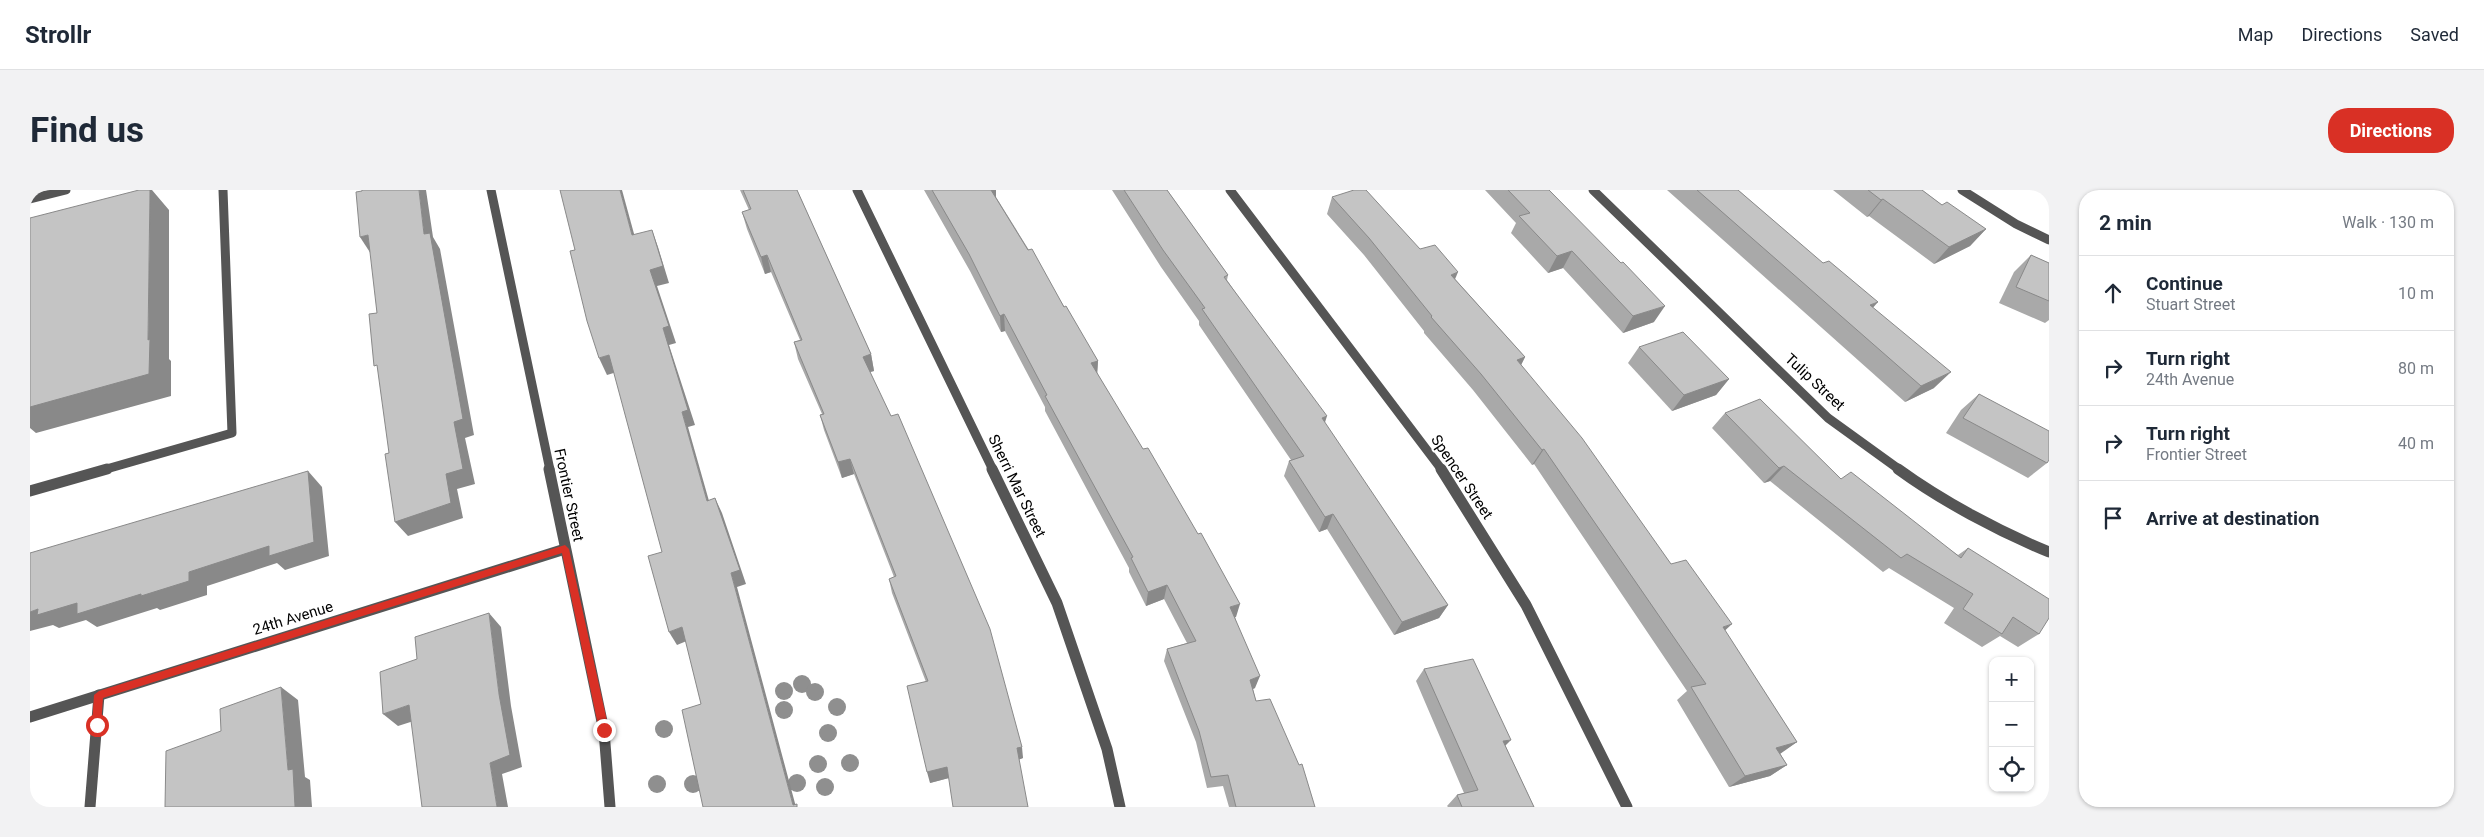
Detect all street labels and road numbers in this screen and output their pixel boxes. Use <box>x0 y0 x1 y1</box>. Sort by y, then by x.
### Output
street label: Tulip Street <box>1781 350 1849 414</box>
street label: Spencer Street <box>1427 431 1497 523</box>
street label: Sherri Mar Street <box>984 432 1050 540</box>
street label: Frontier Street <box>550 447 588 543</box>
street label: 24th Avenue <box>251 597 335 639</box>

